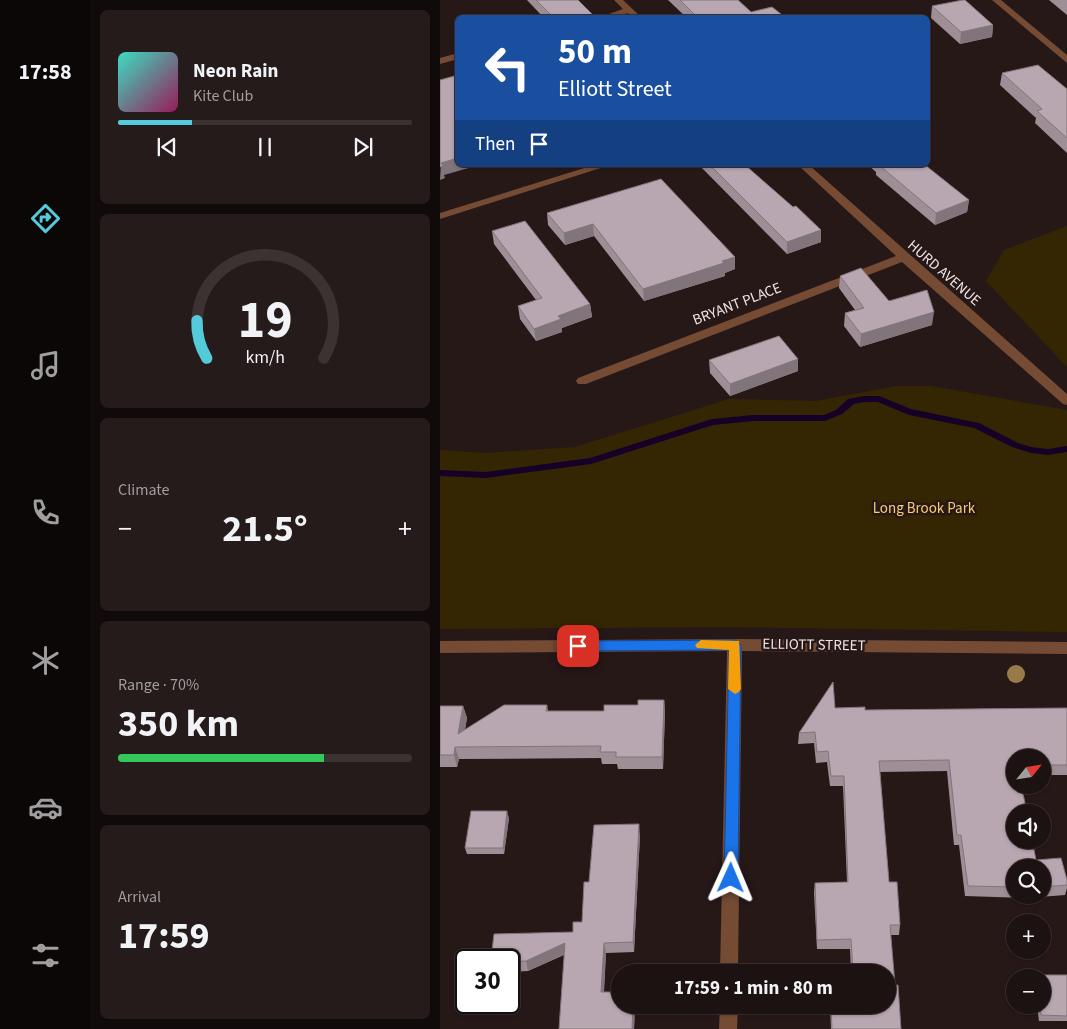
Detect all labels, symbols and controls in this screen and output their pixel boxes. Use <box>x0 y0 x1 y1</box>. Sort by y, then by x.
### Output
text: 50 m <box>558 27 632 77</box>
icon: left <box>475 35 540 100</box>
text: 17:58 <box>18 56 72 88</box>
text: Neon Rain <box>193 58 278 85</box>
text: Elliott Street <box>558 73 672 105</box>
text: Kite Club <box>193 85 253 107</box>
icon: arrive <box>525 130 553 158</box>
text: Then <box>475 131 515 158</box>
icon: previous <box>153 133 181 161</box>
icon: pause <box>251 133 279 161</box>
icon: next <box>349 133 377 161</box>
icon: directions <box>28 201 63 236</box>
street label: HURD AVENUE <box>903 235 985 311</box>
street label: BRYANT PLACE <box>690 277 784 331</box>
text: 19 <box>238 284 292 358</box>
text: km/h <box>245 345 285 370</box>
icon: music <box>28 348 63 383</box>
text: Climate <box>118 479 169 501</box>
icon: phone <box>28 495 63 530</box>
park label: Long Brook Park <box>873 498 976 519</box>
text: 21.5° <box>222 502 308 556</box>
text: − <box>118 509 132 549</box>
text: + <box>398 509 412 549</box>
pin <box>557 625 599 667</box>
icon: arrive <box>564 632 592 660</box>
street label: ELLIOTT STREET <box>762 634 866 656</box>
icon: climate <box>28 643 63 678</box>
text: Range · 70% <box>118 674 199 696</box>
text: 350 km <box>118 697 239 751</box>
north arrow <box>1006 749 1051 794</box>
map controls <box>1006 749 1051 1014</box>
icon: car <box>28 790 63 825</box>
button: sound <box>1006 804 1051 849</box>
position arrow <box>704 851 756 903</box>
button: search <box>1006 859 1051 904</box>
text: Arrival <box>118 886 161 908</box>
text: 17:59 <box>118 909 210 963</box>
button: + <box>1006 914 1051 959</box>
icon: filters <box>28 938 63 973</box>
speed limit sign: 30 <box>455 949 520 1014</box>
button: − <box>1006 969 1051 1014</box>
text: 17:59 · 1 min · 80 m <box>674 975 833 1002</box>

